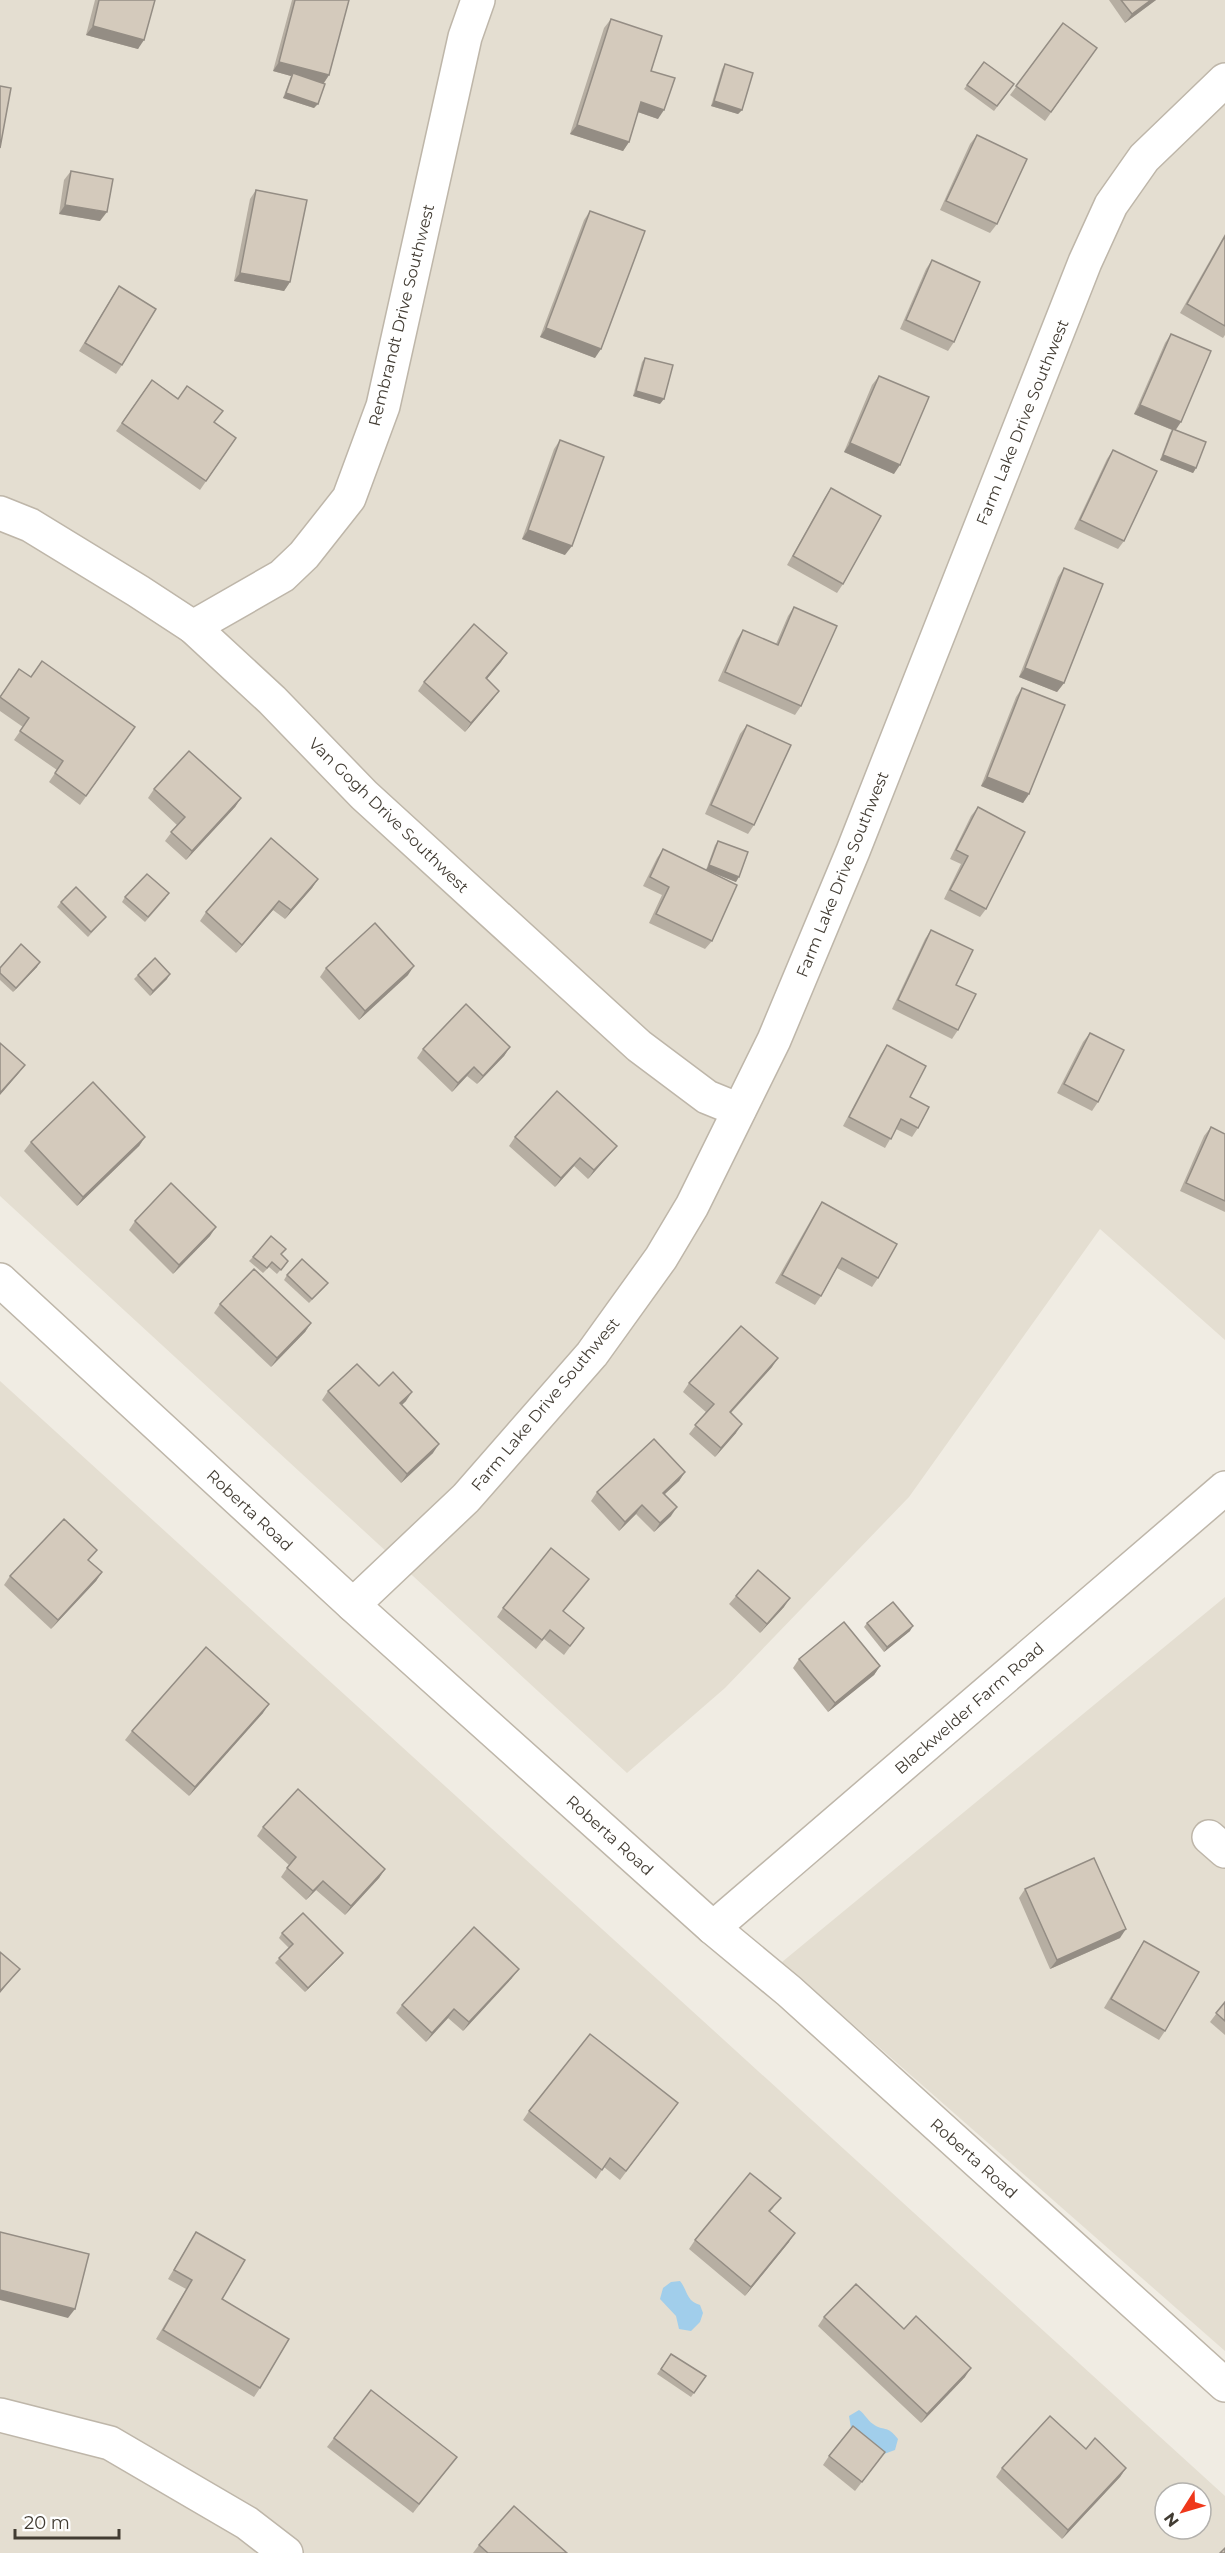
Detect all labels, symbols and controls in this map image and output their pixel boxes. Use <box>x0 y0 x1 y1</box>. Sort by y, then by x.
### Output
street label: Rembrandt Drive Southwest <box>365 202 438 428</box>
street label: Farm Lake Drive Southwest <box>972 316 1073 528</box>
street label: Van Gogh Drive Southwest <box>305 734 473 897</box>
street label: Farm Lake Drive Southwest <box>792 768 893 980</box>
street label: Farm Lake Drive Southwest <box>467 1313 624 1495</box>
street label: Roberta Road <box>203 1466 297 1555</box>
street label: Blackwelder Farm Road <box>891 1638 1048 1778</box>
street label: Roberta Road <box>562 1791 657 1879</box>
street label: Roberta Road <box>926 2114 1021 2202</box>
north arrow <box>1153 2481 1213 2541</box>
scale bar <box>15 2502 118 2540</box>
text: N <box>1160 2509 1183 2531</box>
text: 20 m <box>24 2512 70 2534</box>

